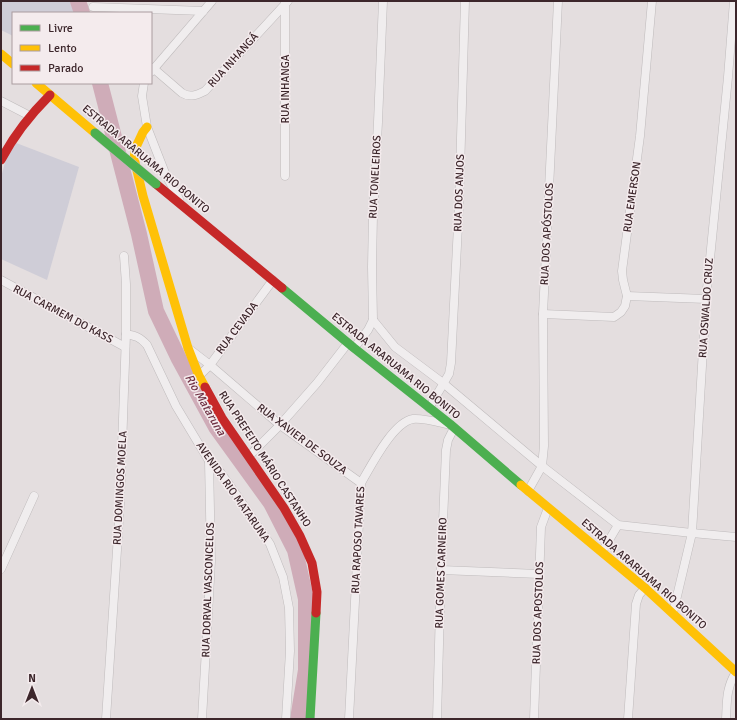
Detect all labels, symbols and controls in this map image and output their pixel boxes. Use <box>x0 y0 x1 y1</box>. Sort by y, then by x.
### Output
legend <box>12 12 152 84</box>
text: Livre <box>48 21 73 36</box>
street label: RUA INHANGÁ <box>204 29 261 90</box>
text: Lento <box>48 41 77 56</box>
street label: RUA INHANGA <box>279 54 292 123</box>
text: Parado <box>48 61 84 76</box>
street label: ESTRADA ARARUAMA RIO BONITO <box>80 102 212 216</box>
street label: RUA TONELEIROS <box>366 135 384 219</box>
street label: RUA DOS ANJOS <box>451 154 467 232</box>
street label: RUA EMERSON <box>621 161 643 233</box>
street label: RUA DOS APÓSTOLOS <box>537 182 556 286</box>
street label: RUA OSWALDO CRUZ <box>696 257 716 359</box>
street label: RUA CARMEM DO KASS <box>11 282 115 346</box>
street label: RUA CEVADA <box>213 299 261 357</box>
street label: ESTRADA ARARUAMA RIO BONITO <box>329 310 463 422</box>
water label: Rio Mataruna <box>181 371 229 439</box>
street label: RUA PREFEITO MÁRIO CASTANHO <box>216 388 315 529</box>
street label: RUA XAVIER DE SOUZA <box>254 401 350 477</box>
street label: RUA DOMINGOS MOELA <box>111 430 129 545</box>
street label: AVENIDA RIO MATARUNA <box>193 439 273 545</box>
street label: RUA RAPOSO TAVARES <box>349 486 367 594</box>
street label: ESTRADA ARARUAMA RIO BONITO <box>579 516 709 632</box>
street label: RUA GOMES CARNEIRO <box>433 517 449 629</box>
street label: RUA DORVAL VASCONCELOS <box>199 522 217 658</box>
street label: RUA DOS APOSTOLOS <box>530 561 546 665</box>
north arrow <box>12 668 52 708</box>
text: N <box>28 672 36 685</box>

